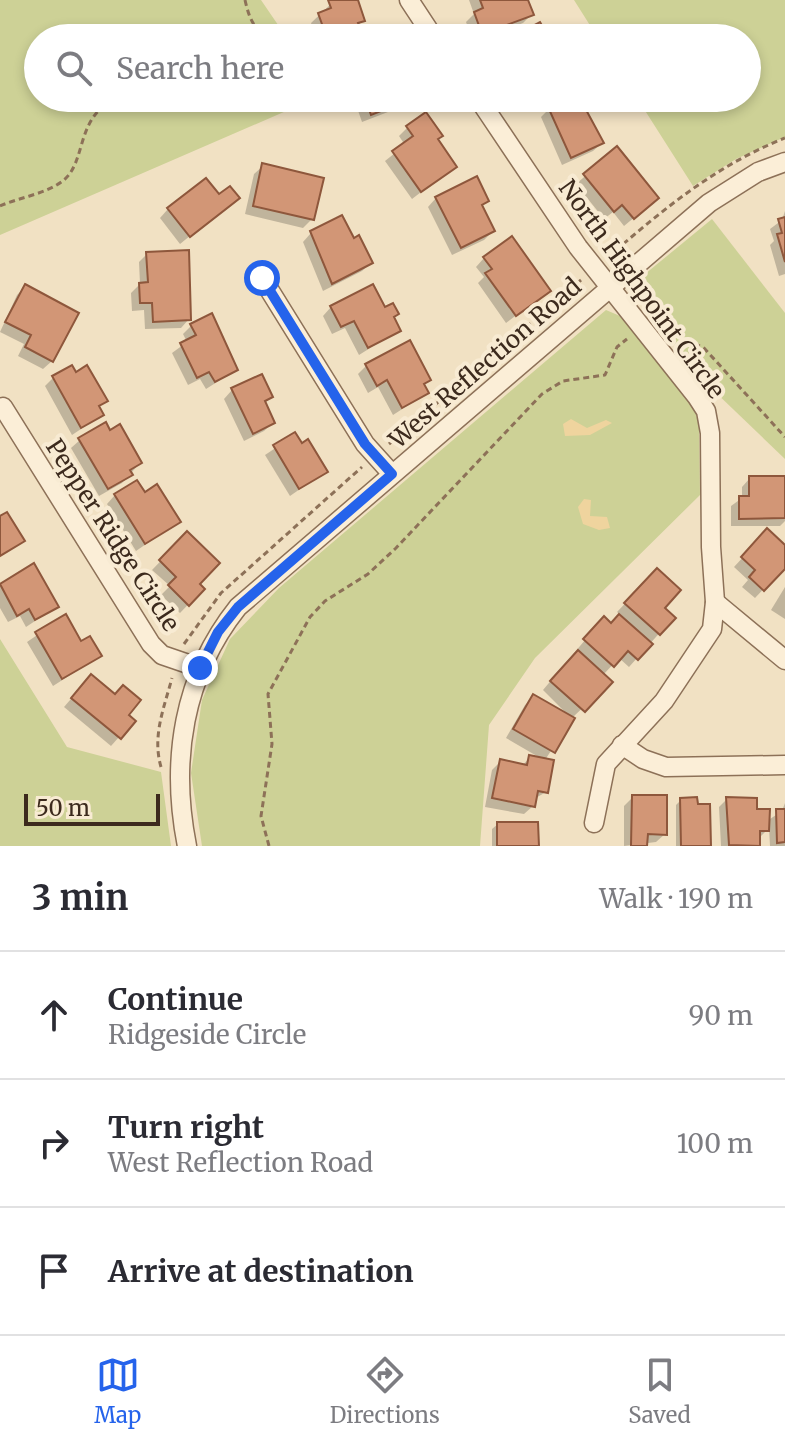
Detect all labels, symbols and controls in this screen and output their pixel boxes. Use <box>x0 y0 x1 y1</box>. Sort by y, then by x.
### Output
search box <box>24 24 761 112</box>
icon: search <box>52 46 96 90</box>
text: Search here <box>116 49 284 87</box>
street label: North Highpoint Circle <box>552 174 732 404</box>
route start <box>244 260 280 296</box>
street label: West Reflection Road <box>382 271 588 456</box>
street label: Pepper Ridge Circle <box>39 433 187 637</box>
route end <box>182 650 218 686</box>
scale bar <box>24 790 160 826</box>
text: 50 m <box>36 794 90 822</box>
text: 3 min <box>32 877 128 919</box>
text: Walk · 190 m <box>599 882 753 915</box>
text: Continue <box>108 980 243 1018</box>
icon: ahead <box>32 993 76 1037</box>
text: 90 m <box>689 999 753 1032</box>
text: Ridgeside Circle <box>108 1018 306 1051</box>
text: Turn right <box>108 1108 264 1146</box>
icon: right <box>32 1121 76 1165</box>
text: 100 m <box>677 1127 753 1160</box>
text: West Reflection Road <box>108 1146 373 1179</box>
icon: arrive <box>32 1249 76 1293</box>
text: Arrive at destination <box>108 1252 414 1290</box>
tab: Map <box>94 1353 141 1429</box>
tab: Directions <box>330 1353 440 1429</box>
tab: Saved <box>628 1353 691 1429</box>

